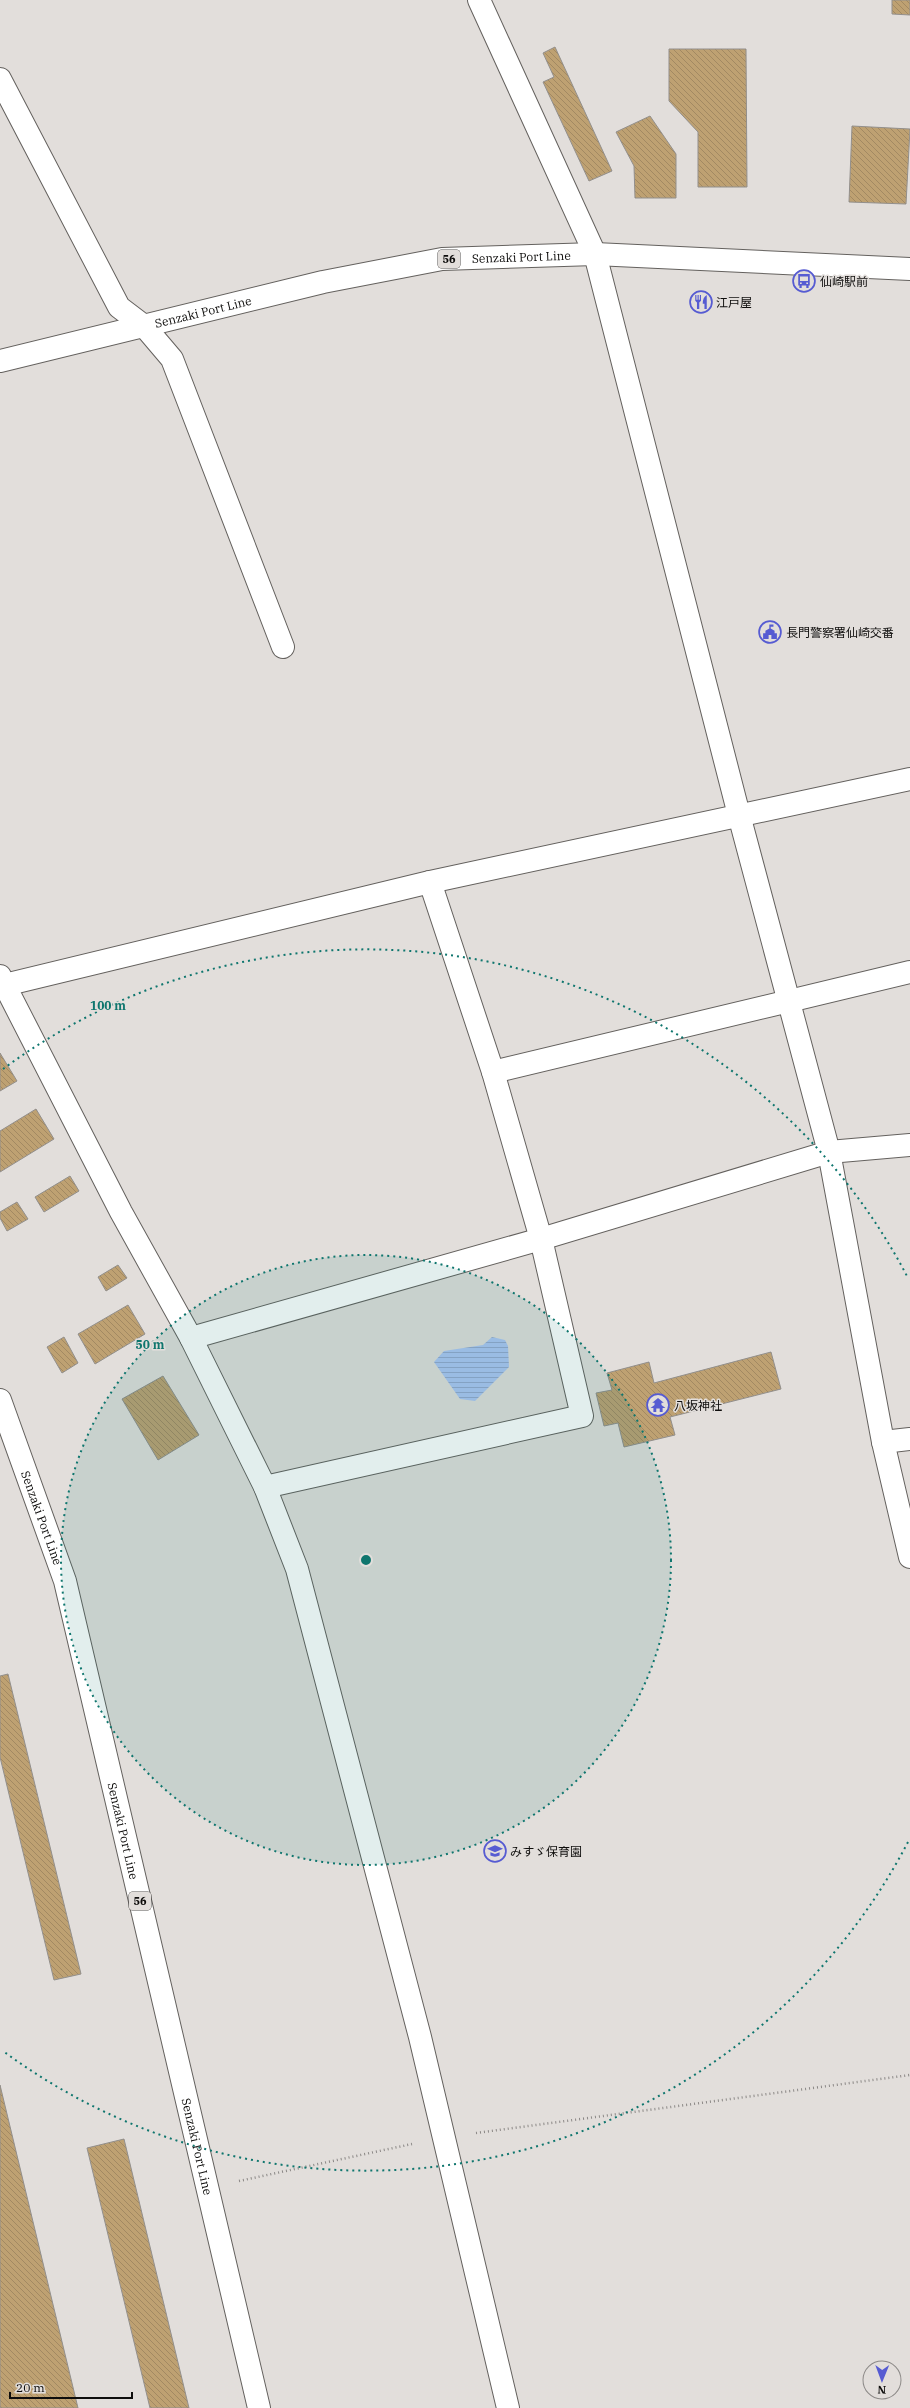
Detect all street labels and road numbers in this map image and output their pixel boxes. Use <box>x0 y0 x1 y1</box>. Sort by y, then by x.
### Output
street label: Senzaki Port Line <box>472 247 571 266</box>
road number: 56 <box>438 250 460 268</box>
street label: Senzaki Port Line <box>153 292 253 330</box>
street label: Senzaki Port Line <box>18 1469 66 1567</box>
street label: Senzaki Port Line <box>105 1781 142 1881</box>
road number: 56 <box>129 1892 151 1910</box>
street label: Senzaki Port Line <box>179 2096 216 2196</box>

